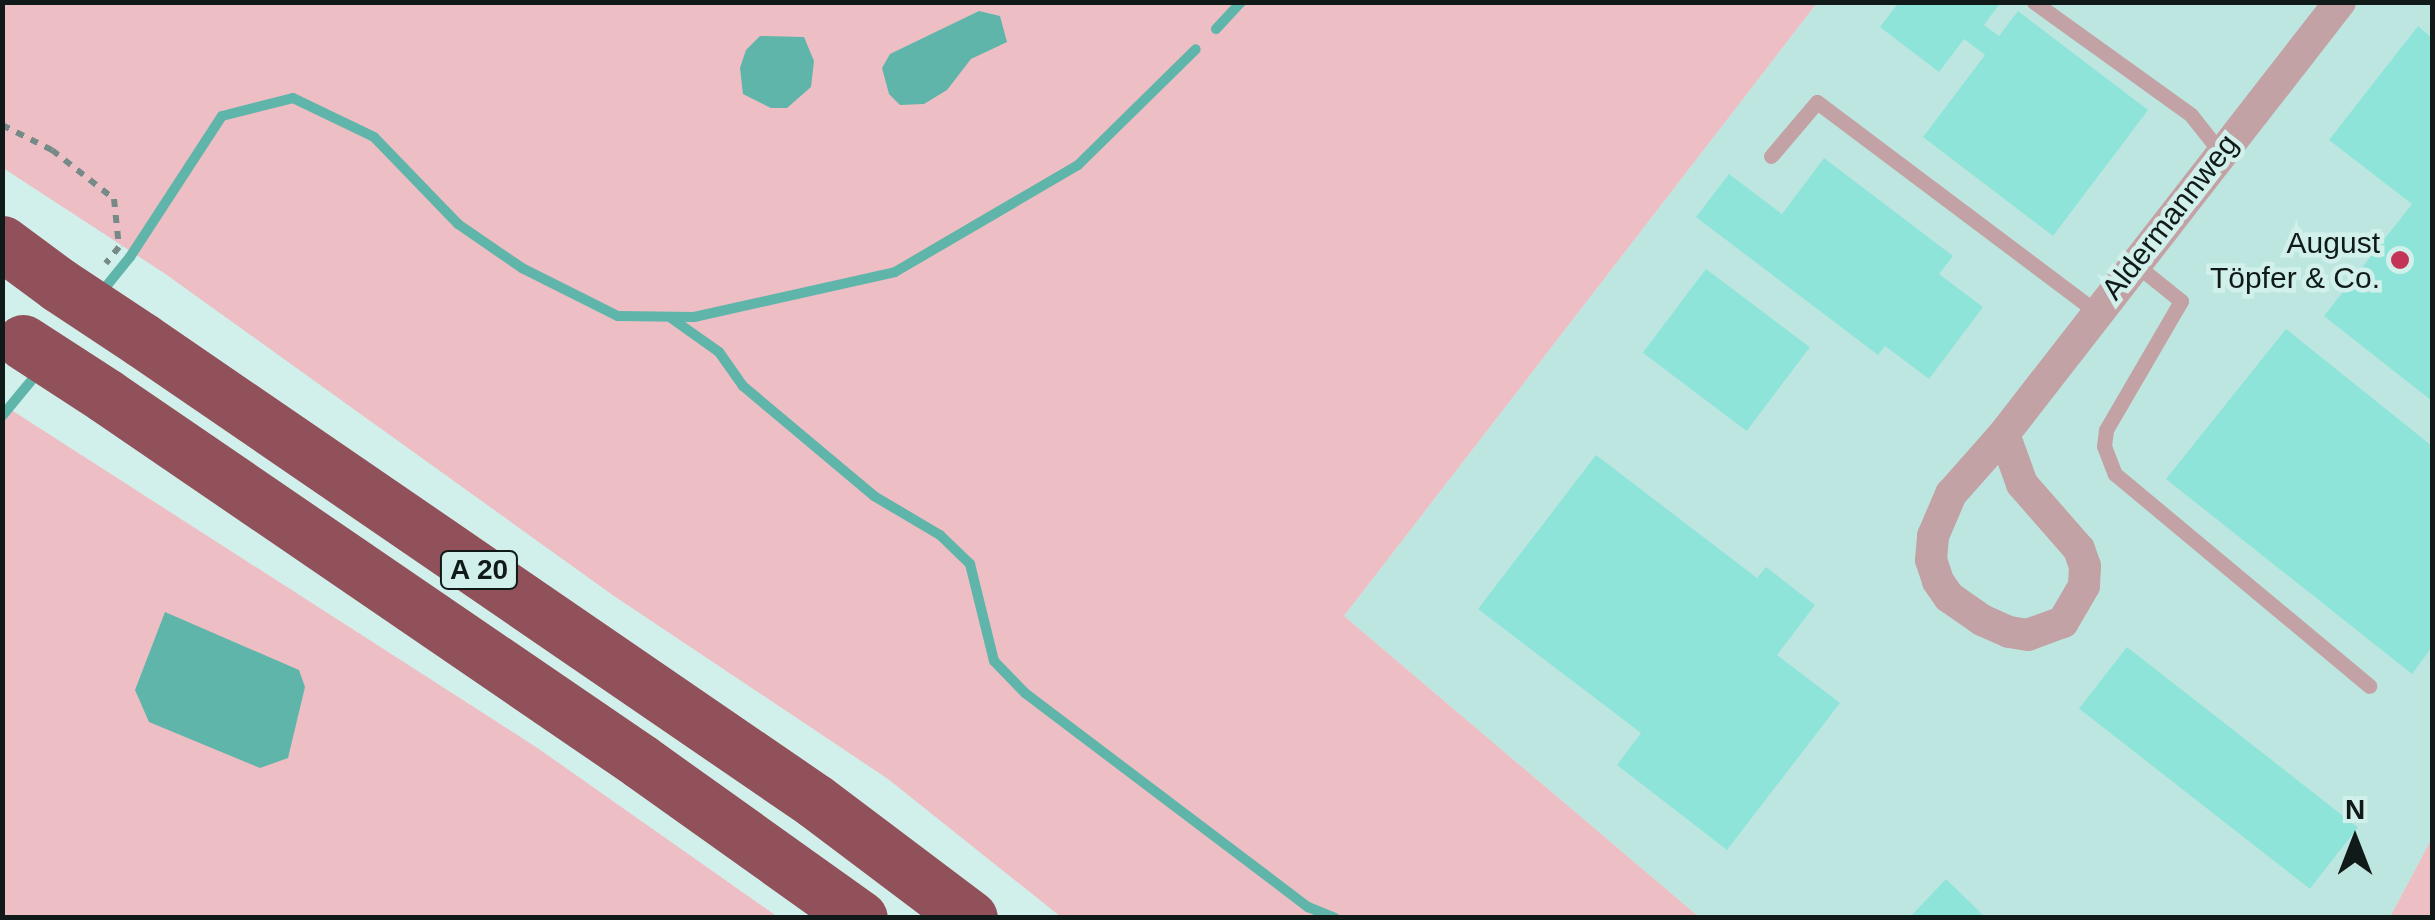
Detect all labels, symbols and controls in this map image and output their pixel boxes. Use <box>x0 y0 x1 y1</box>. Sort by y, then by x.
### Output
street label: Aldermannweg <box>2094 127 2246 307</box>
place label: August Töpfer & Co. <box>2210 225 2380 296</box>
marker: August Töpfer & Co. <box>2389 249 2411 271</box>
road number: A 20 <box>439 547 519 593</box>
north arrow <box>2305 790 2405 890</box>
text: N <box>2345 794 2365 825</box>

